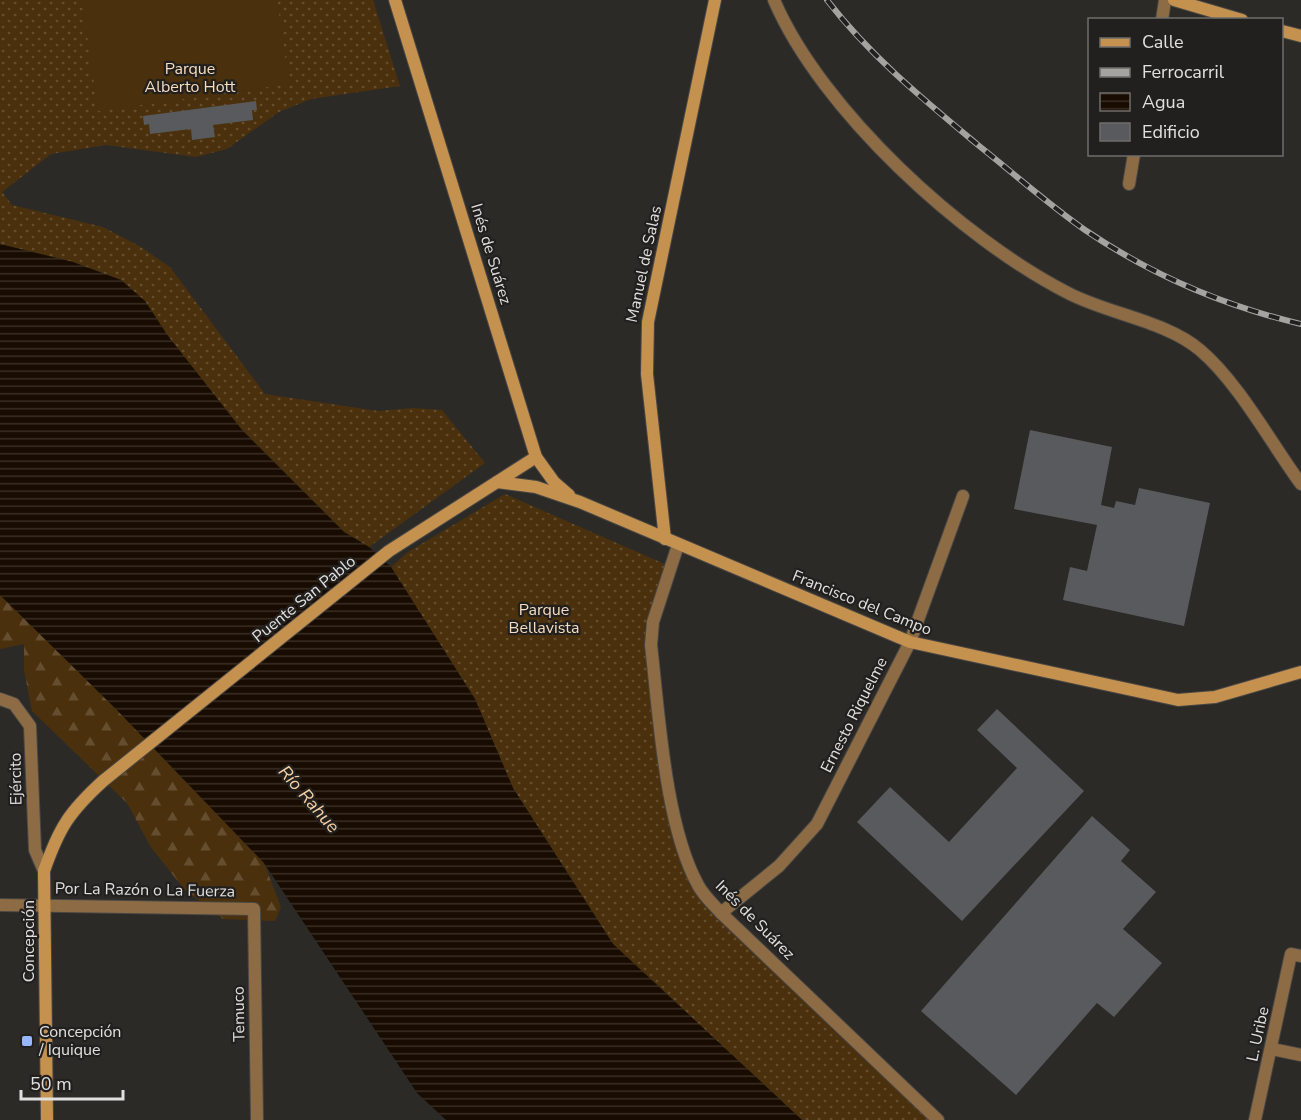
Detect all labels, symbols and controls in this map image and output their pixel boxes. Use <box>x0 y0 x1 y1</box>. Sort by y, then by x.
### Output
legend <box>1088 18 1283 156</box>
text: Calle <box>1142 30 1184 54</box>
park label: Parque Alberto Hott <box>145 58 236 98</box>
text: Ferrocarril <box>1142 60 1225 84</box>
text: Agua <box>1142 90 1185 114</box>
text: Edificio <box>1142 120 1200 144</box>
street label: Inés de Suárez <box>465 201 517 307</box>
street label: Manuel de Salas <box>621 204 667 324</box>
street label: Puente San Pablo <box>248 550 360 648</box>
street label: Francisco del Campo <box>789 565 935 641</box>
park label: Parque Bellavista <box>509 599 579 639</box>
street label: Ernesto Riquelme <box>815 653 893 777</box>
street label: Ejército <box>5 752 27 806</box>
water label: Río Rahue <box>273 760 345 838</box>
street label: Inés de Suárez <box>710 875 800 965</box>
street label: Por La Razón o La Fuerza <box>55 877 235 903</box>
street label: Concepción <box>18 900 40 982</box>
street label: Temuco <box>228 986 250 1042</box>
street label: L. Uribe <box>1241 1005 1275 1063</box>
place label: Concepción / Iquique <box>38 1021 121 1061</box>
marker: Concepción / Iquique <box>20 1034 34 1048</box>
scale bar <box>21 1063 123 1101</box>
text: 50 m <box>30 1072 72 1096</box>

